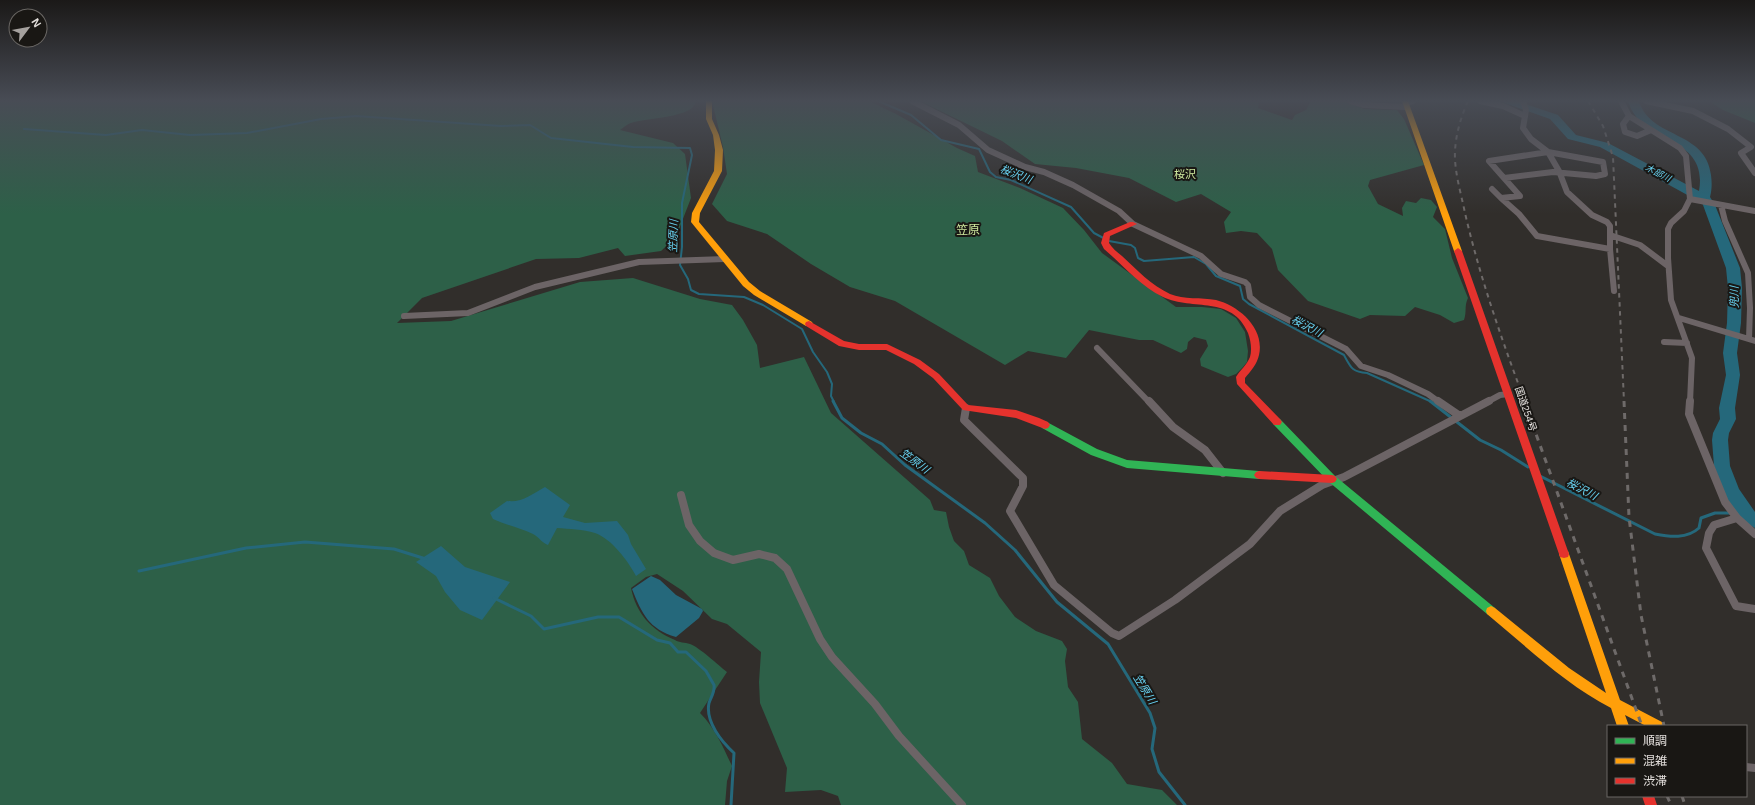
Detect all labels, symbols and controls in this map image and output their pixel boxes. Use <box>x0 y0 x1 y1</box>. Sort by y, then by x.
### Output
north arrow <box>8 8 48 48</box>
text: N <box>29 16 44 29</box>
water label: 桜沢川 <box>998 162 1034 186</box>
water label: 木部川 <box>1644 162 1673 184</box>
district label: 桜沢 <box>1174 168 1196 180</box>
water label: 笠原川 <box>666 218 680 253</box>
district label: 笠原 <box>956 223 980 237</box>
water label: 兜川 <box>1728 285 1740 308</box>
water label: 桜沢川 <box>1290 313 1325 340</box>
street label: 国道254号 <box>1513 385 1539 433</box>
water label: 笠原川 <box>898 446 933 476</box>
water label: 桜沢川 <box>1565 476 1600 503</box>
water label: 笠原川 <box>1131 672 1159 707</box>
legend <box>1607 725 1747 797</box>
text: 順調 <box>1643 734 1667 748</box>
text: 混雑 <box>1643 754 1667 768</box>
text: 渋滞 <box>1643 774 1667 788</box>

